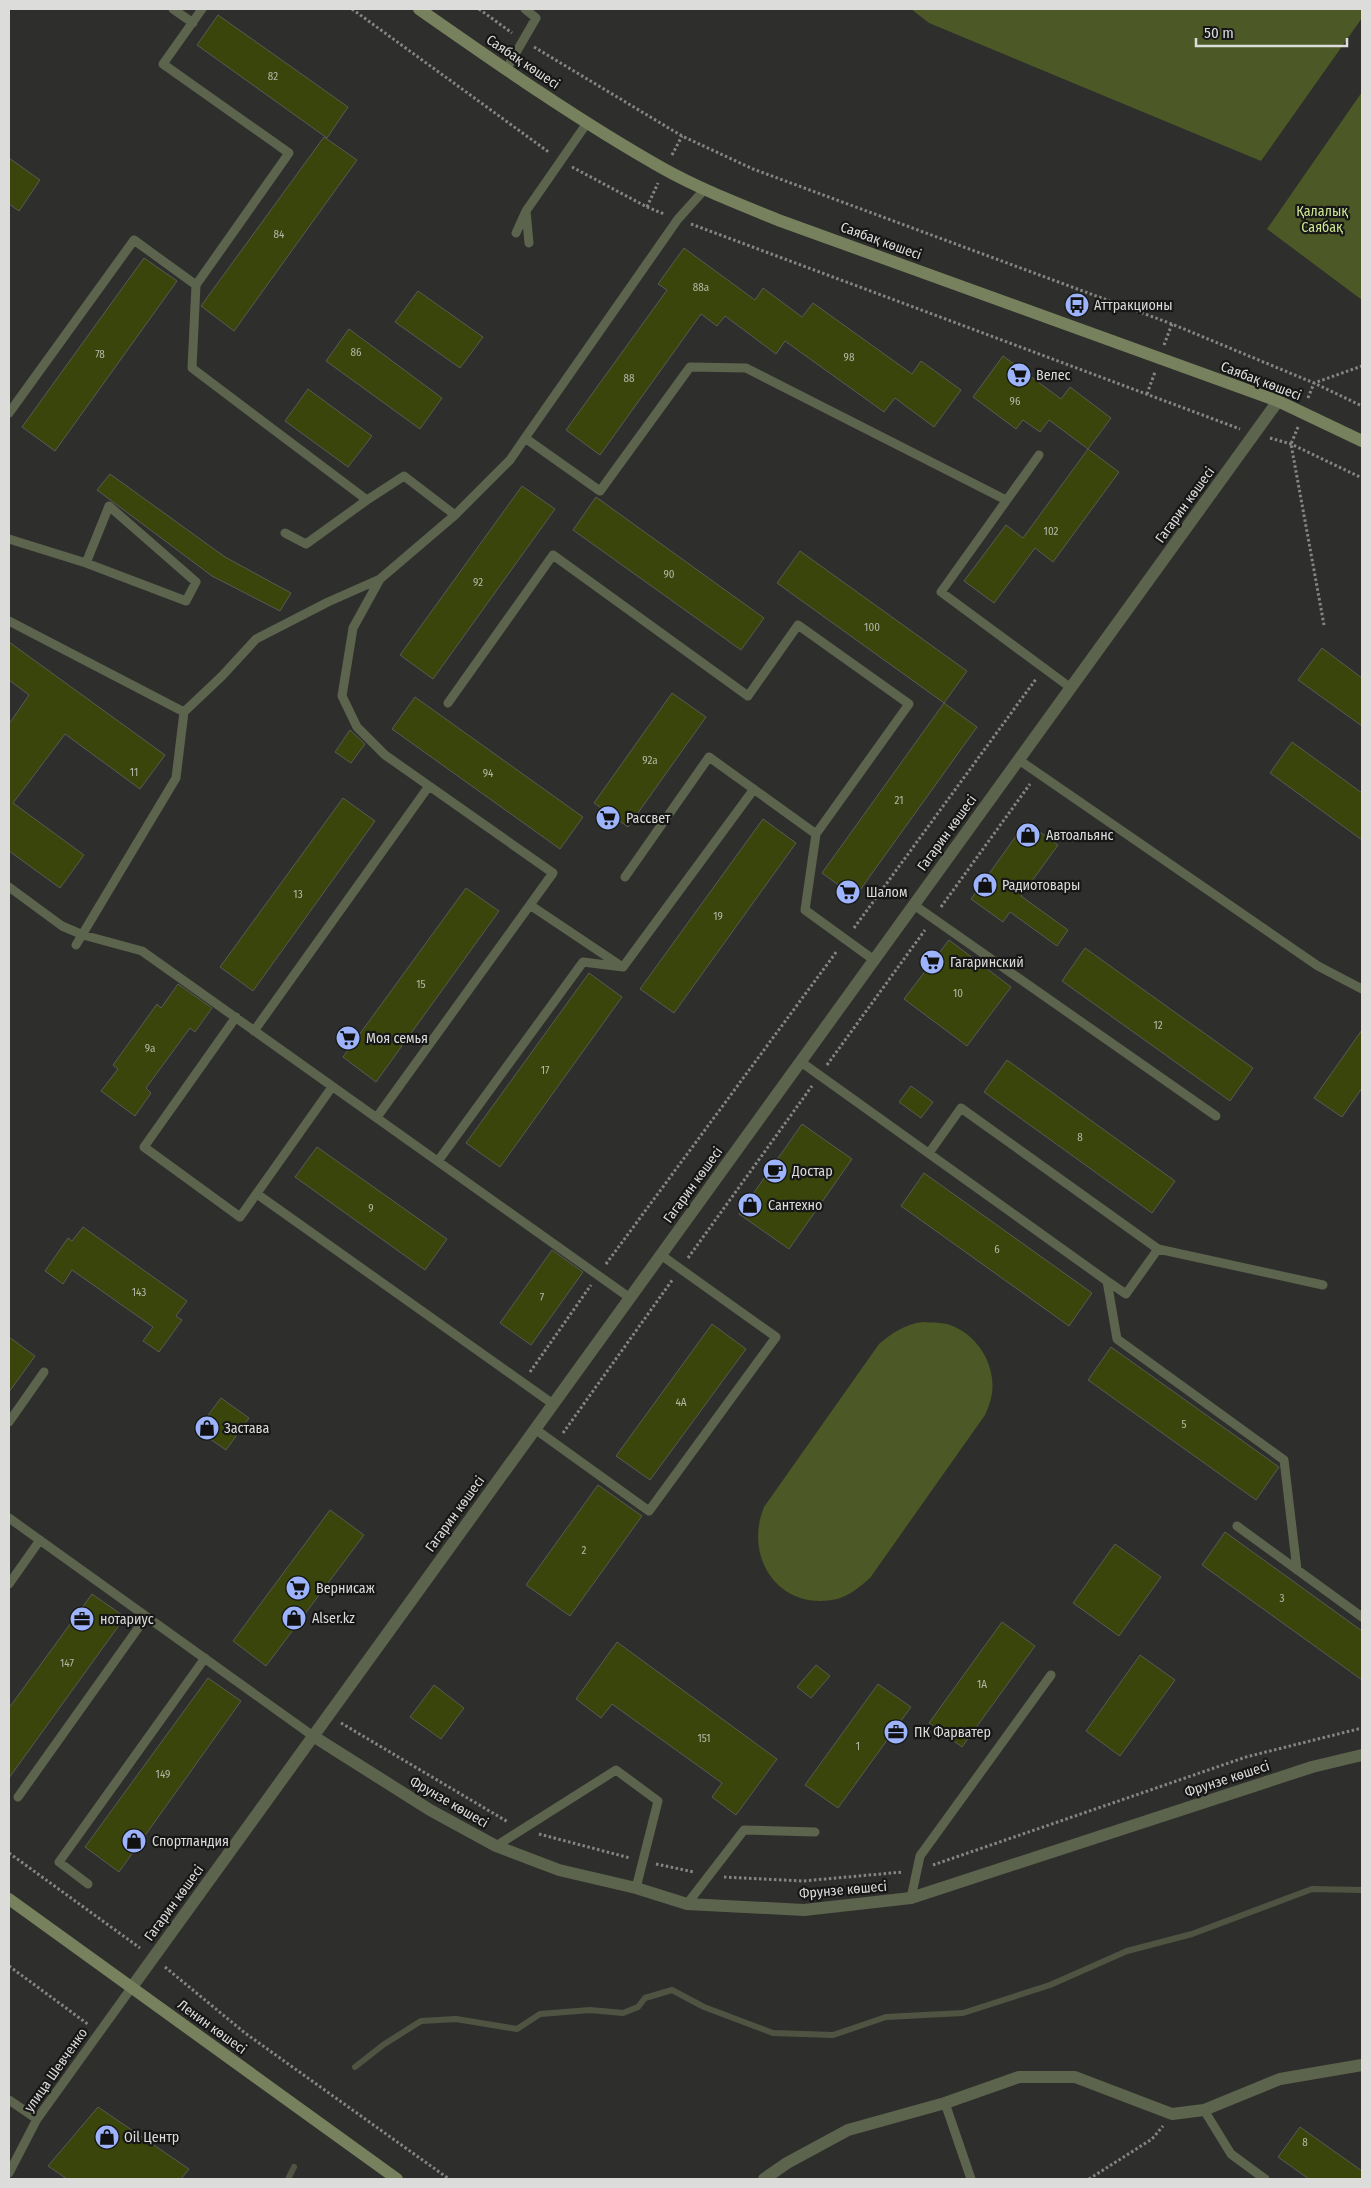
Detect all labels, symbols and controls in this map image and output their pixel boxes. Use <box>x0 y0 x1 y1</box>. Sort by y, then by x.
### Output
scale bar <box>1196 15 1347 47</box>
text: 50 m <box>1204 24 1234 42</box>
street label: Саябақ көшесі <box>483 31 563 93</box>
house number: 82 <box>268 70 278 83</box>
park label: Қалалық Саябақ <box>1296 203 1348 236</box>
street label: Саябақ көшесі <box>838 218 924 264</box>
house number: 84 <box>274 228 285 241</box>
house number: 88а <box>693 281 709 294</box>
bus stop icon: Аттракционы <box>1064 292 1090 318</box>
place label: Аттракционы <box>1094 297 1173 314</box>
house number: 86 <box>351 346 362 359</box>
house number: 78 <box>95 348 105 361</box>
house number: 98 <box>844 351 855 364</box>
street label: Саябақ көшесі <box>1218 358 1304 404</box>
supermarket icon: Велес <box>1006 362 1032 388</box>
place label: Велес <box>1036 367 1071 384</box>
house number: 88 <box>624 372 635 385</box>
house number: 96 <box>1010 395 1021 408</box>
street label: Гагарин көшесі <box>1152 464 1218 546</box>
house number: 102 <box>1044 525 1059 538</box>
house number: 90 <box>663 568 675 581</box>
house number: 92 <box>473 576 483 589</box>
house number: 100 <box>864 621 880 634</box>
house number: 92а <box>642 754 658 767</box>
house number: 11 <box>130 766 138 779</box>
house number: 94 <box>483 767 494 780</box>
street label: Гагарин көшесі <box>914 792 980 874</box>
house number: 21 <box>895 794 903 807</box>
supermarket icon: Рассвет <box>595 805 621 831</box>
place label: Рассвет <box>626 810 671 827</box>
shop icon: Автоальянс <box>1015 822 1041 848</box>
place label: Автоальянс <box>1046 827 1114 844</box>
shop icon: Радиотовары <box>972 872 998 898</box>
place label: Радиотовары <box>1002 877 1080 894</box>
supermarket icon: Шалом <box>835 879 861 905</box>
place label: Шалом <box>866 884 907 901</box>
house number: 13 <box>293 888 303 901</box>
house number: 19 <box>713 910 723 923</box>
supermarket icon: Гагаринский <box>919 949 945 975</box>
place label: Гагаринский <box>950 954 1024 971</box>
house number: 15 <box>416 978 426 991</box>
house number: 10 <box>953 987 963 1000</box>
house number: 12 <box>1153 1019 1163 1032</box>
supermarket icon: Моя семья <box>335 1025 361 1051</box>
place label: Моя семья <box>366 1030 428 1047</box>
house number: 9а <box>145 1042 155 1055</box>
house number: 17 <box>541 1064 550 1077</box>
house number: 8 <box>1077 1131 1083 1144</box>
street label: Гагарин көшесі <box>660 1144 726 1226</box>
cafe icon: Достар <box>762 1158 788 1184</box>
place label: Достар <box>791 1163 833 1180</box>
shop icon: Сантехно <box>737 1192 763 1218</box>
place label: Сантехно <box>768 1197 822 1214</box>
house number: 9 <box>368 1202 374 1215</box>
house number: 6 <box>994 1243 1000 1256</box>
house number: 143 <box>132 1286 146 1299</box>
house number: 7 <box>540 1291 545 1304</box>
house number: 4А <box>675 1396 687 1409</box>
shop icon: Застава <box>194 1415 220 1441</box>
house number: 5 <box>1181 1418 1187 1431</box>
place label: Застава <box>224 1420 269 1437</box>
street label: Гагарин көшесі <box>422 1473 488 1555</box>
house number: 2 <box>582 1544 587 1557</box>
supermarket icon: Вернисаж <box>285 1575 311 1601</box>
place label: Вернисаж <box>316 1580 375 1597</box>
house number: 3 <box>1280 1592 1285 1605</box>
shop icon: Alser.kz <box>281 1605 307 1631</box>
office icon: нотариус <box>69 1606 95 1632</box>
place label: Alser.kz <box>312 1610 355 1627</box>
place label: нотариус <box>100 1611 154 1628</box>
house number: 147 <box>60 1657 74 1670</box>
house number: 1А <box>977 1678 987 1691</box>
office icon: ПК Фарватер <box>883 1719 909 1745</box>
place label: ПК Фарватер <box>914 1724 991 1741</box>
house number: 151 <box>697 1732 711 1745</box>
house number: 1 <box>856 1740 860 1753</box>
street label: Фрунзе көшесі <box>1183 1757 1271 1801</box>
house number: 149 <box>156 1768 170 1781</box>
street label: Фрунзе көшесі <box>407 1773 491 1831</box>
shop icon: Спортландия <box>121 1828 147 1854</box>
place label: Спортландия <box>152 1833 229 1850</box>
street label: Гагарин көшесі <box>141 1862 207 1944</box>
street label: Фрунзе көшесі <box>798 1878 888 1902</box>
street label: Ленин көшесі <box>174 1996 250 2058</box>
street label: улица Шевченко <box>21 2025 91 2115</box>
shop icon: Oil Центр <box>94 2124 120 2150</box>
place label: Oil Центр <box>124 2129 179 2146</box>
house number: 8 <box>1302 2136 1308 2149</box>

